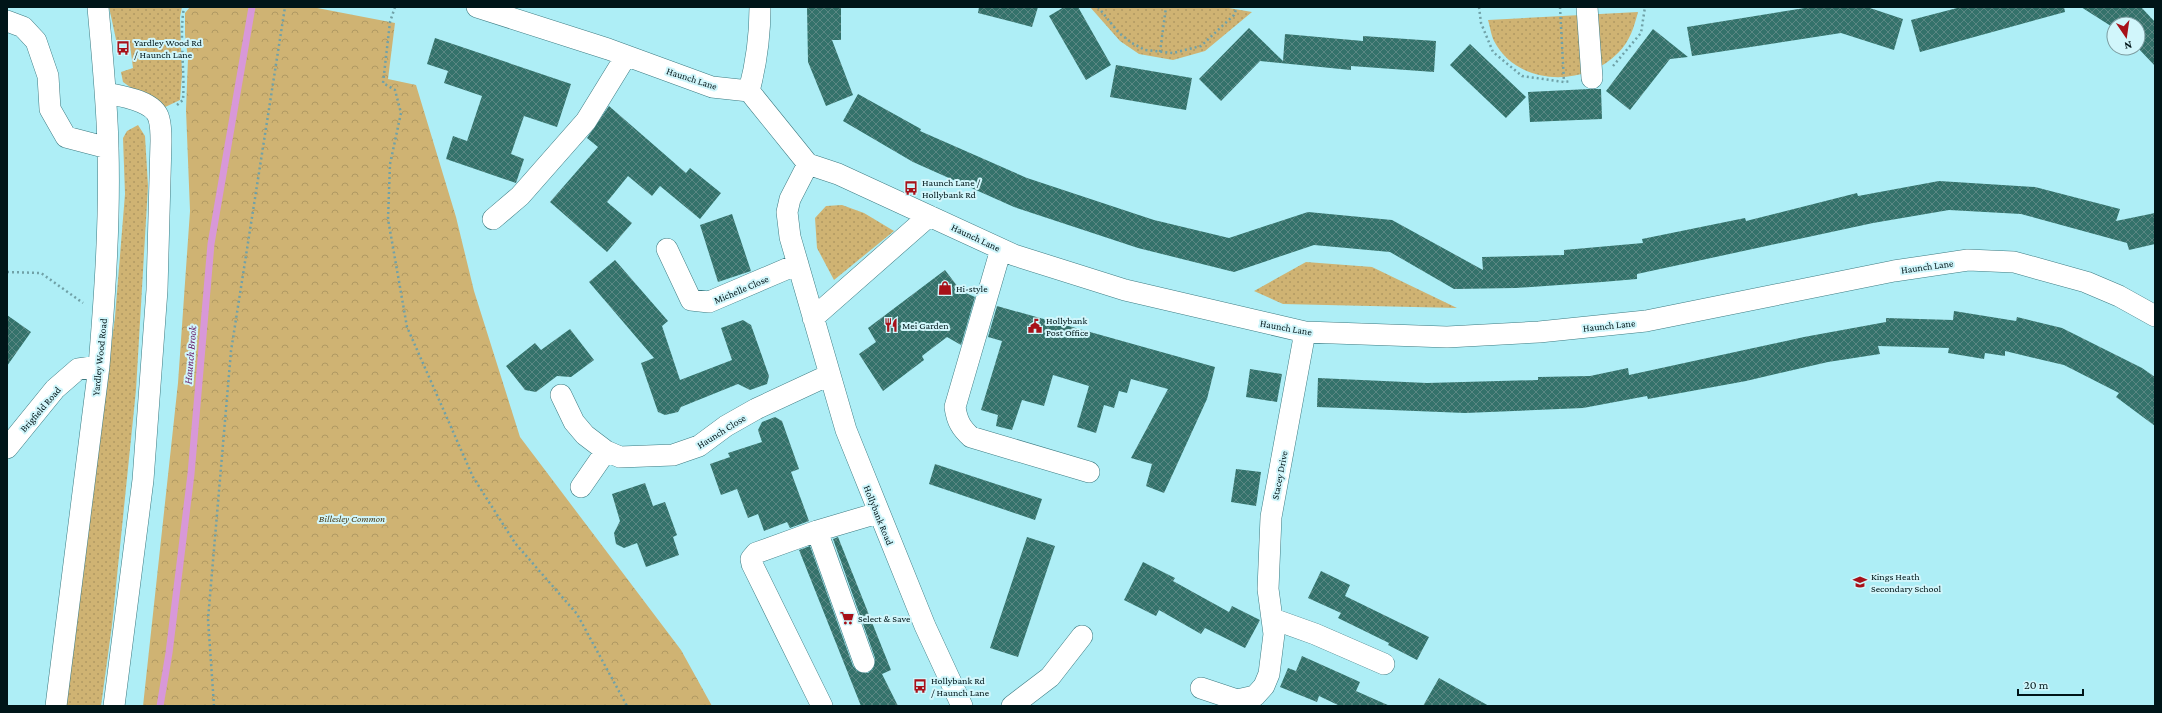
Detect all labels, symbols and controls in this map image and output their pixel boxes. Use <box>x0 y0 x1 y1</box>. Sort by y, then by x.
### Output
north arrow <box>2106 16 2146 56</box>
place label: Yardley Wood Rd / Haunch Lane <box>134 37 203 60</box>
text: N <box>2123 39 2133 53</box>
bus stop icon: Yardley Wood Rd / Haunch Lane <box>115 40 131 56</box>
street label: Haunch Lane <box>665 65 719 92</box>
place label: Haunch Lane / Hollybank Rd <box>922 177 980 200</box>
bus stop icon: Haunch Lane / Hollybank Rd <box>903 180 919 196</box>
street label: Haunch Lane <box>950 221 1002 254</box>
street label: Haunch Lane <box>1900 257 1954 276</box>
street label: Michelle Close <box>712 273 771 306</box>
shop icon: Hi-style <box>937 280 953 296</box>
place label: Hi-style <box>956 283 988 294</box>
place label: Hollybank Post Office <box>1046 315 1089 338</box>
street label: Yardley Wood Road <box>90 317 109 396</box>
restaurant icon: Mei Garden <box>883 317 899 333</box>
street label: Haunch Lane <box>1582 317 1636 334</box>
public building icon: Hollybank Post Office <box>1027 318 1043 334</box>
street label: Haunch Lane <box>1259 318 1313 338</box>
place label: Mei Garden <box>902 320 949 331</box>
water label: Haunch Brook <box>181 324 199 385</box>
street label: Brigfield Road <box>18 384 63 434</box>
street label: Haunch Close <box>695 412 748 451</box>
street label: Stacey Drive <box>1269 449 1290 500</box>
street label: Hollybank Road <box>862 484 896 547</box>
park label: Billesley Common <box>319 513 385 524</box>
place label: Kings Heath Secondary School <box>1871 571 1942 594</box>
school or university icon: Kings Heath Secondary School <box>1852 574 1868 590</box>
supermarket icon: Select & Save <box>839 610 855 626</box>
place label: Select & Save <box>858 613 911 624</box>
scale bar <box>2018 671 2083 697</box>
place label: Hollybank Rd / Haunch Lane <box>931 675 990 698</box>
bus stop icon: Hollybank Rd / Haunch Lane <box>912 678 928 694</box>
text: 20 m <box>2024 678 2049 692</box>

